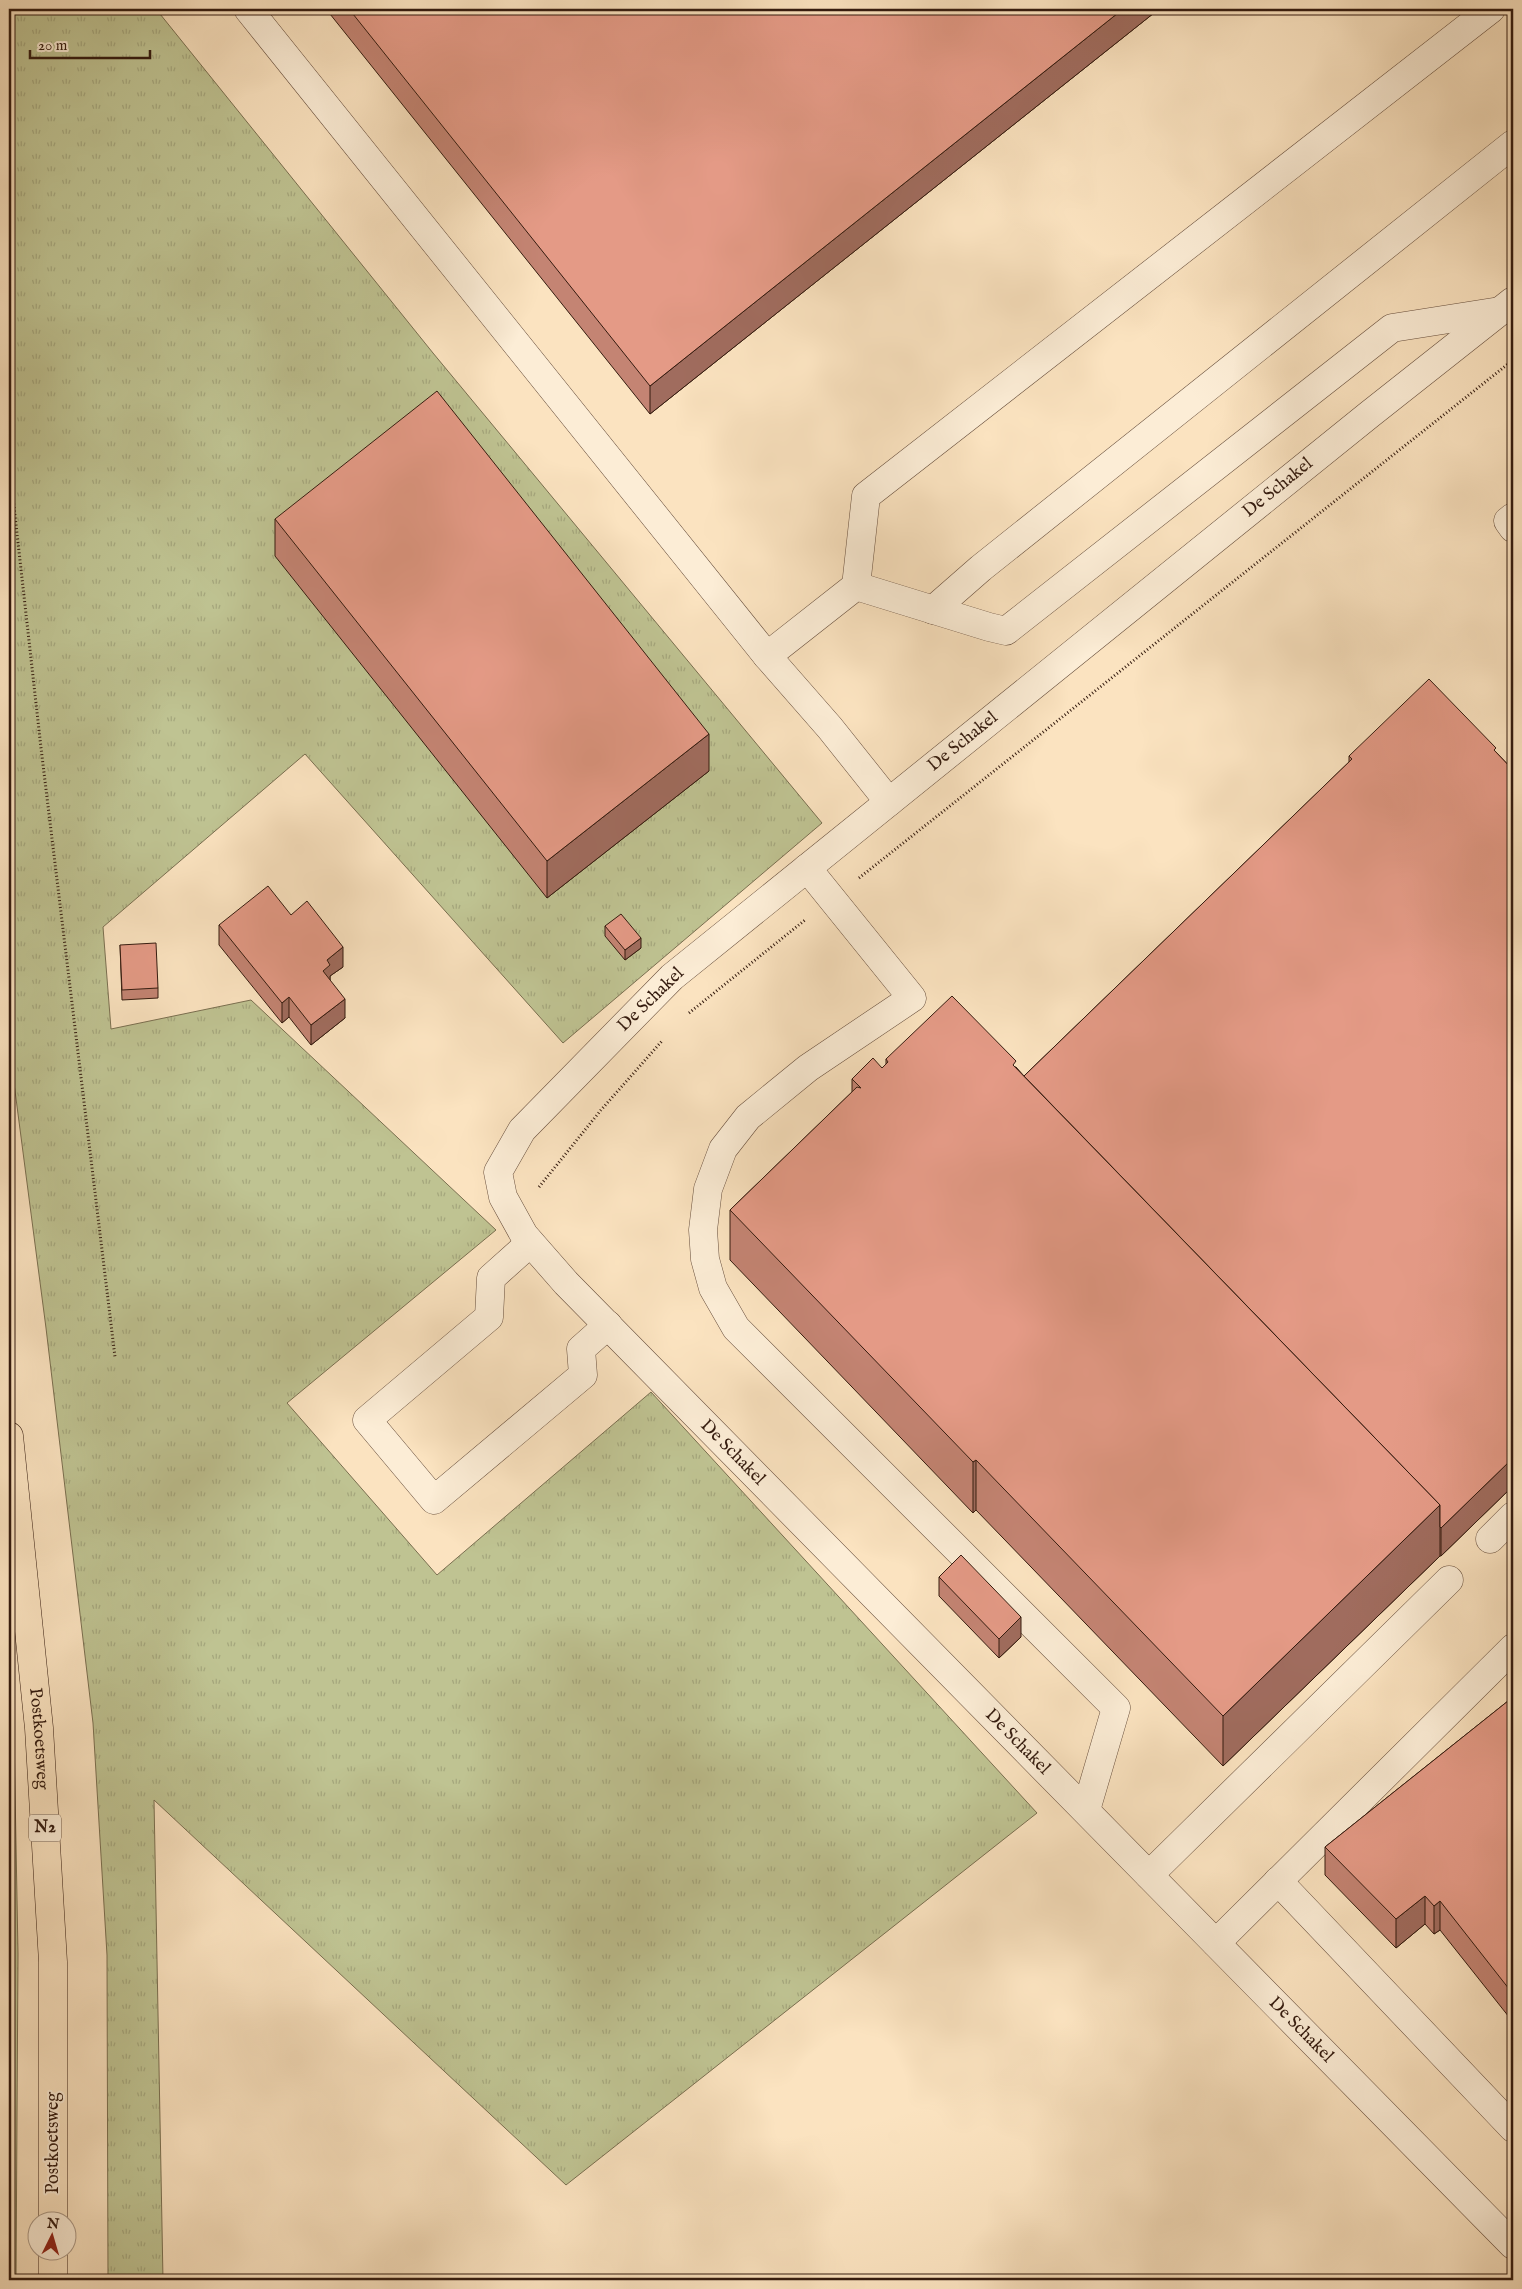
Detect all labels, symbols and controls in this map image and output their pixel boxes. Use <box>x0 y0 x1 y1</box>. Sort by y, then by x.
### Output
scale bar <box>30 28 150 60</box>
text: 20 m <box>38 36 68 55</box>
street label: De Schakel <box>1238 453 1318 523</box>
street label: De Schakel <box>923 707 1003 777</box>
street label: De Schakel <box>613 963 689 1037</box>
street label: De Schakel <box>695 1414 770 1490</box>
street label: Postkoetsweg <box>23 1686 54 1790</box>
street label: De Schakel <box>980 1704 1055 1780</box>
road number: N2 <box>29 1815 61 1842</box>
street label: De Schakel <box>1263 1992 1339 2068</box>
street label: Postkoetsweg <box>42 2092 65 2194</box>
north arrow <box>28 2212 78 2262</box>
text: N <box>45 2214 60 2234</box>

